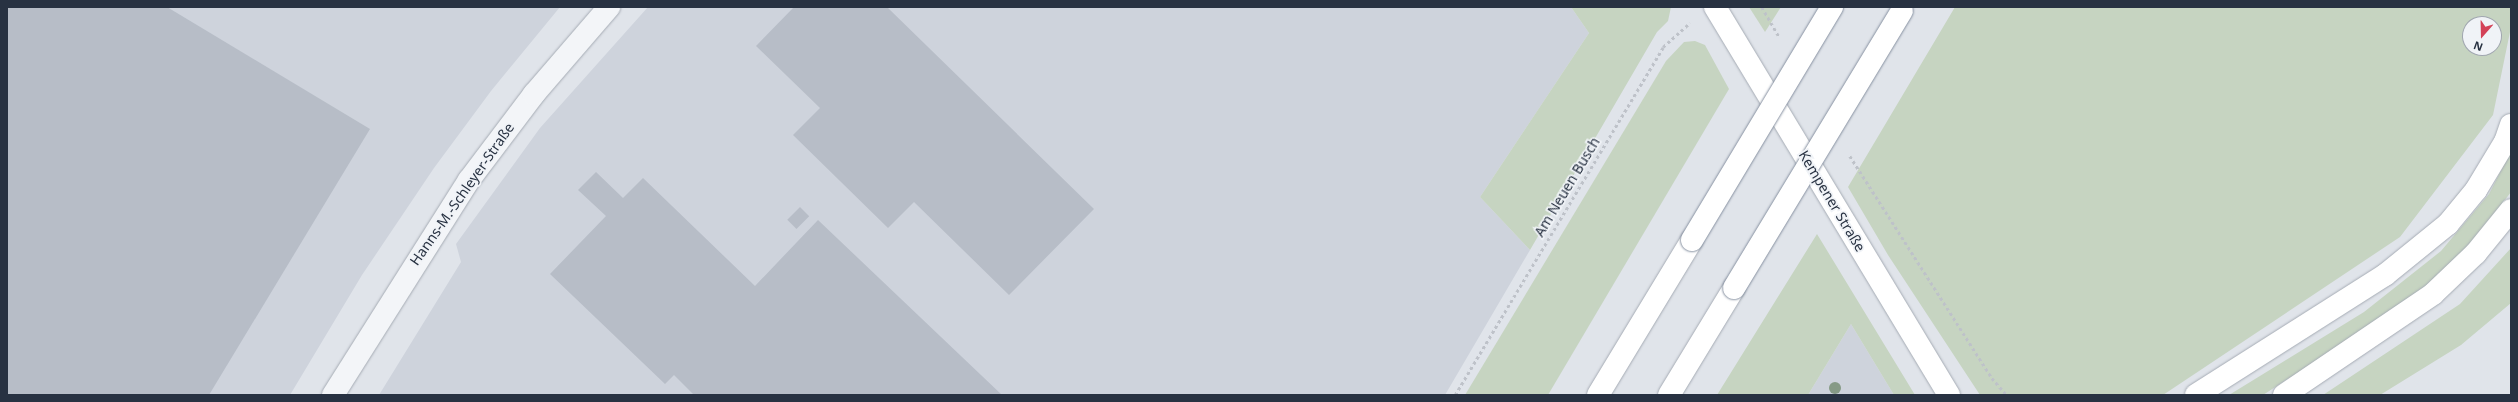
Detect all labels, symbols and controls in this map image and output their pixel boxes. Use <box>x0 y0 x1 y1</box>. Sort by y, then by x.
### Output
north arrow <box>2462 16 2502 56</box>
text: N <box>2471 38 2485 55</box>
street label: Hanns-M.-Schleyer-Straße <box>406 119 518 269</box>
street label: Am Neuen Busch <box>1531 134 1603 240</box>
street label: Kempener Straße <box>1795 147 1869 255</box>

